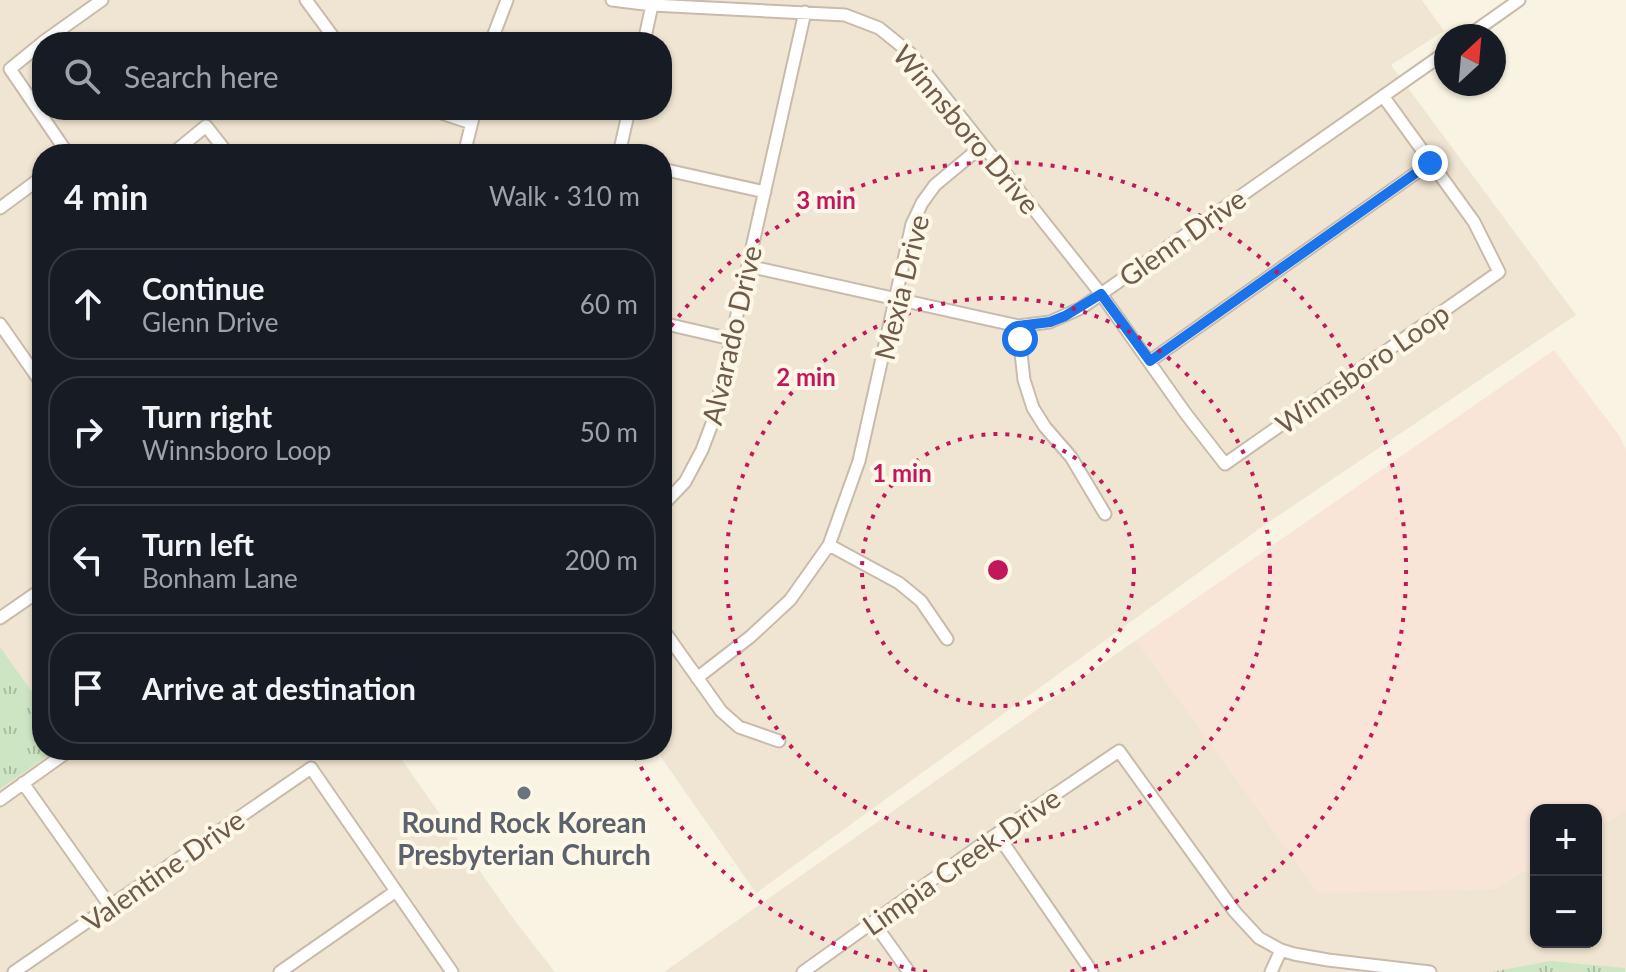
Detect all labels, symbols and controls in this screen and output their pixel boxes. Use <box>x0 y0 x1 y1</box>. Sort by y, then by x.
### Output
north arrow <box>1434 24 1506 96</box>
search box <box>32 32 672 120</box>
street label: Winnsboro Drive <box>886 38 1048 220</box>
icon: search <box>60 54 104 98</box>
text: Search here <box>124 58 279 94</box>
route end <box>1412 145 1448 181</box>
text: 4 min <box>64 176 148 217</box>
text: Walk · 310 m <box>489 180 640 212</box>
street label: Glenn Drive <box>1112 181 1252 293</box>
text: 3 min <box>796 185 856 214</box>
street label: Mexia Drive <box>867 211 935 363</box>
street label: Alvarado Drive <box>694 242 768 428</box>
text: Continue <box>142 270 265 306</box>
icon: ahead <box>66 282 110 326</box>
text: 60 m <box>580 288 638 320</box>
street label: Winnsboro Loop <box>1269 296 1455 440</box>
text: Glenn Drive <box>142 306 278 338</box>
route start <box>1002 321 1038 357</box>
text: 2 min <box>776 362 836 391</box>
text: Turn right <box>142 398 272 434</box>
icon: right <box>66 410 110 454</box>
text: 50 m <box>580 416 638 448</box>
text: Winnsboro Loop <box>142 434 331 466</box>
text: 1 min <box>872 458 932 487</box>
text: Turn left <box>142 526 254 562</box>
icon: left <box>66 538 110 582</box>
text: 200 m <box>565 544 638 576</box>
centre of rings <box>984 556 1012 584</box>
text: Bonham Lane <box>142 562 298 594</box>
icon: arrive <box>66 666 110 710</box>
text: Arrive at destination <box>142 670 416 706</box>
street label: Limpia Creek Drive <box>856 780 1066 942</box>
marker: Round Rock Korean Presbyterian Church <box>515 784 533 802</box>
street label: Valentine Drive <box>76 802 250 938</box>
map controls <box>1530 804 1602 948</box>
button: + <box>1530 804 1602 876</box>
place label: Round Rock Korean Presbyterian Church <box>397 805 651 871</box>
button: − <box>1530 876 1602 948</box>

